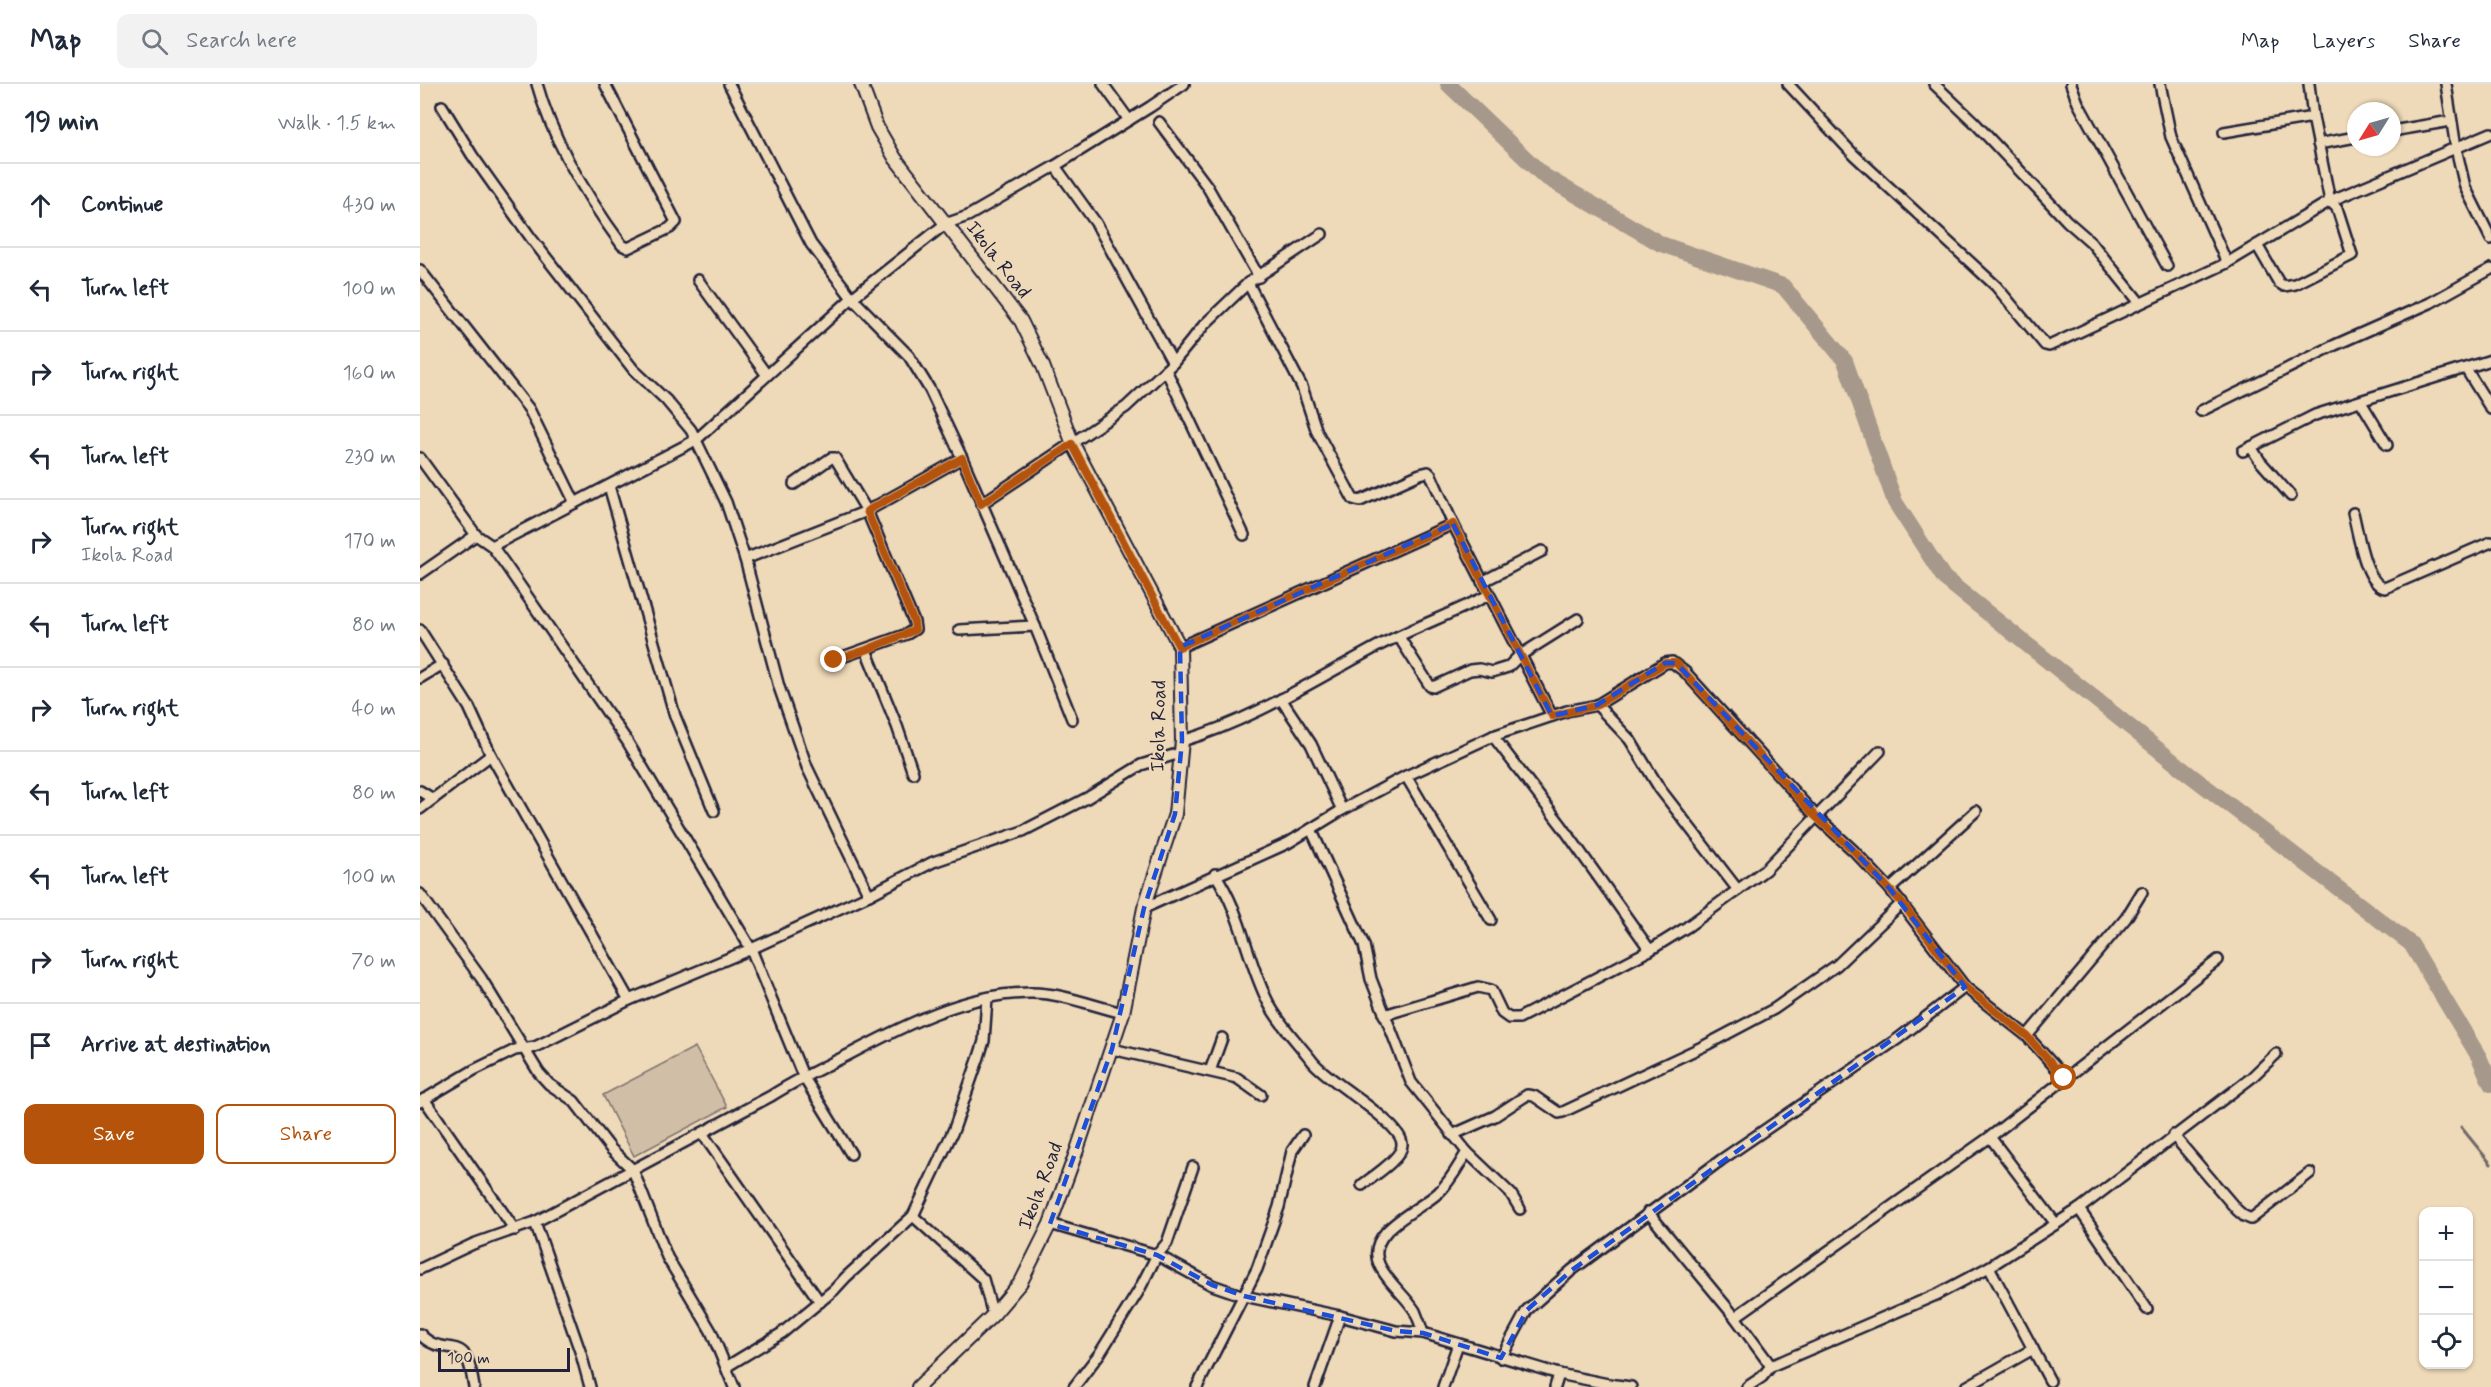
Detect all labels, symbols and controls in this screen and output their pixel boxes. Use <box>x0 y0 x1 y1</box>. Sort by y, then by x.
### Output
search box <box>117 14 537 68</box>
text: Map <box>30 23 81 60</box>
icon: search <box>138 25 171 58</box>
text: Search here <box>186 27 297 55</box>
text: Map <box>2241 27 2279 55</box>
text: Layers <box>2312 27 2375 55</box>
text: Share <box>2408 27 2461 55</box>
north arrow <box>2347 102 2401 156</box>
text: 19 min <box>24 106 99 140</box>
text: Walk · 1.5 km <box>278 110 396 137</box>
icon: ahead <box>24 189 57 222</box>
text: Continue <box>81 191 163 219</box>
text: 430 m <box>343 192 396 219</box>
street label: Ikola Road <box>959 216 1037 304</box>
icon: left <box>24 273 57 306</box>
text: Turn left <box>81 275 169 303</box>
text: 100 m <box>342 276 396 303</box>
icon: right <box>24 357 57 390</box>
text: Turn right <box>81 359 179 387</box>
text: 160 m <box>343 360 396 387</box>
icon: left <box>24 441 57 474</box>
text: Turn left <box>81 443 169 471</box>
text: 230 m <box>344 444 396 471</box>
text: Turn right <box>81 514 179 542</box>
icon: right <box>24 525 57 558</box>
text: 170 m <box>344 528 396 555</box>
text: Ikola Road <box>81 542 173 569</box>
icon: left <box>24 609 57 642</box>
text: Turn left <box>81 611 169 639</box>
text: 80 m <box>352 612 396 639</box>
route end <box>820 646 846 672</box>
street label: Ikola Road <box>1145 680 1173 772</box>
icon: right <box>24 693 57 726</box>
text: Turn right <box>81 695 179 723</box>
text: 40 m <box>352 696 396 723</box>
icon: left <box>24 777 57 810</box>
text: Turn left <box>81 779 169 807</box>
text: 80 m <box>352 780 396 807</box>
icon: left <box>24 861 57 894</box>
text: Turn left <box>81 863 169 891</box>
text: 100 m <box>342 864 396 891</box>
icon: right <box>24 945 57 978</box>
text: Turn right <box>81 947 179 975</box>
text: 70 m <box>351 948 396 975</box>
icon: arrive <box>24 1029 57 1062</box>
text: Arrive at destination <box>81 1031 271 1059</box>
route start <box>2050 1064 2076 1090</box>
button: Save <box>24 1104 204 1164</box>
button: Share <box>216 1104 396 1164</box>
street label: Ikola Road <box>1012 1138 1070 1234</box>
map controls <box>2419 1207 2473 1369</box>
button: + <box>2419 1207 2473 1261</box>
button: − <box>2419 1261 2473 1315</box>
button: locate <box>2419 1315 2473 1369</box>
scale bar <box>438 1345 570 1372</box>
text: 100 m <box>447 1348 490 1369</box>

